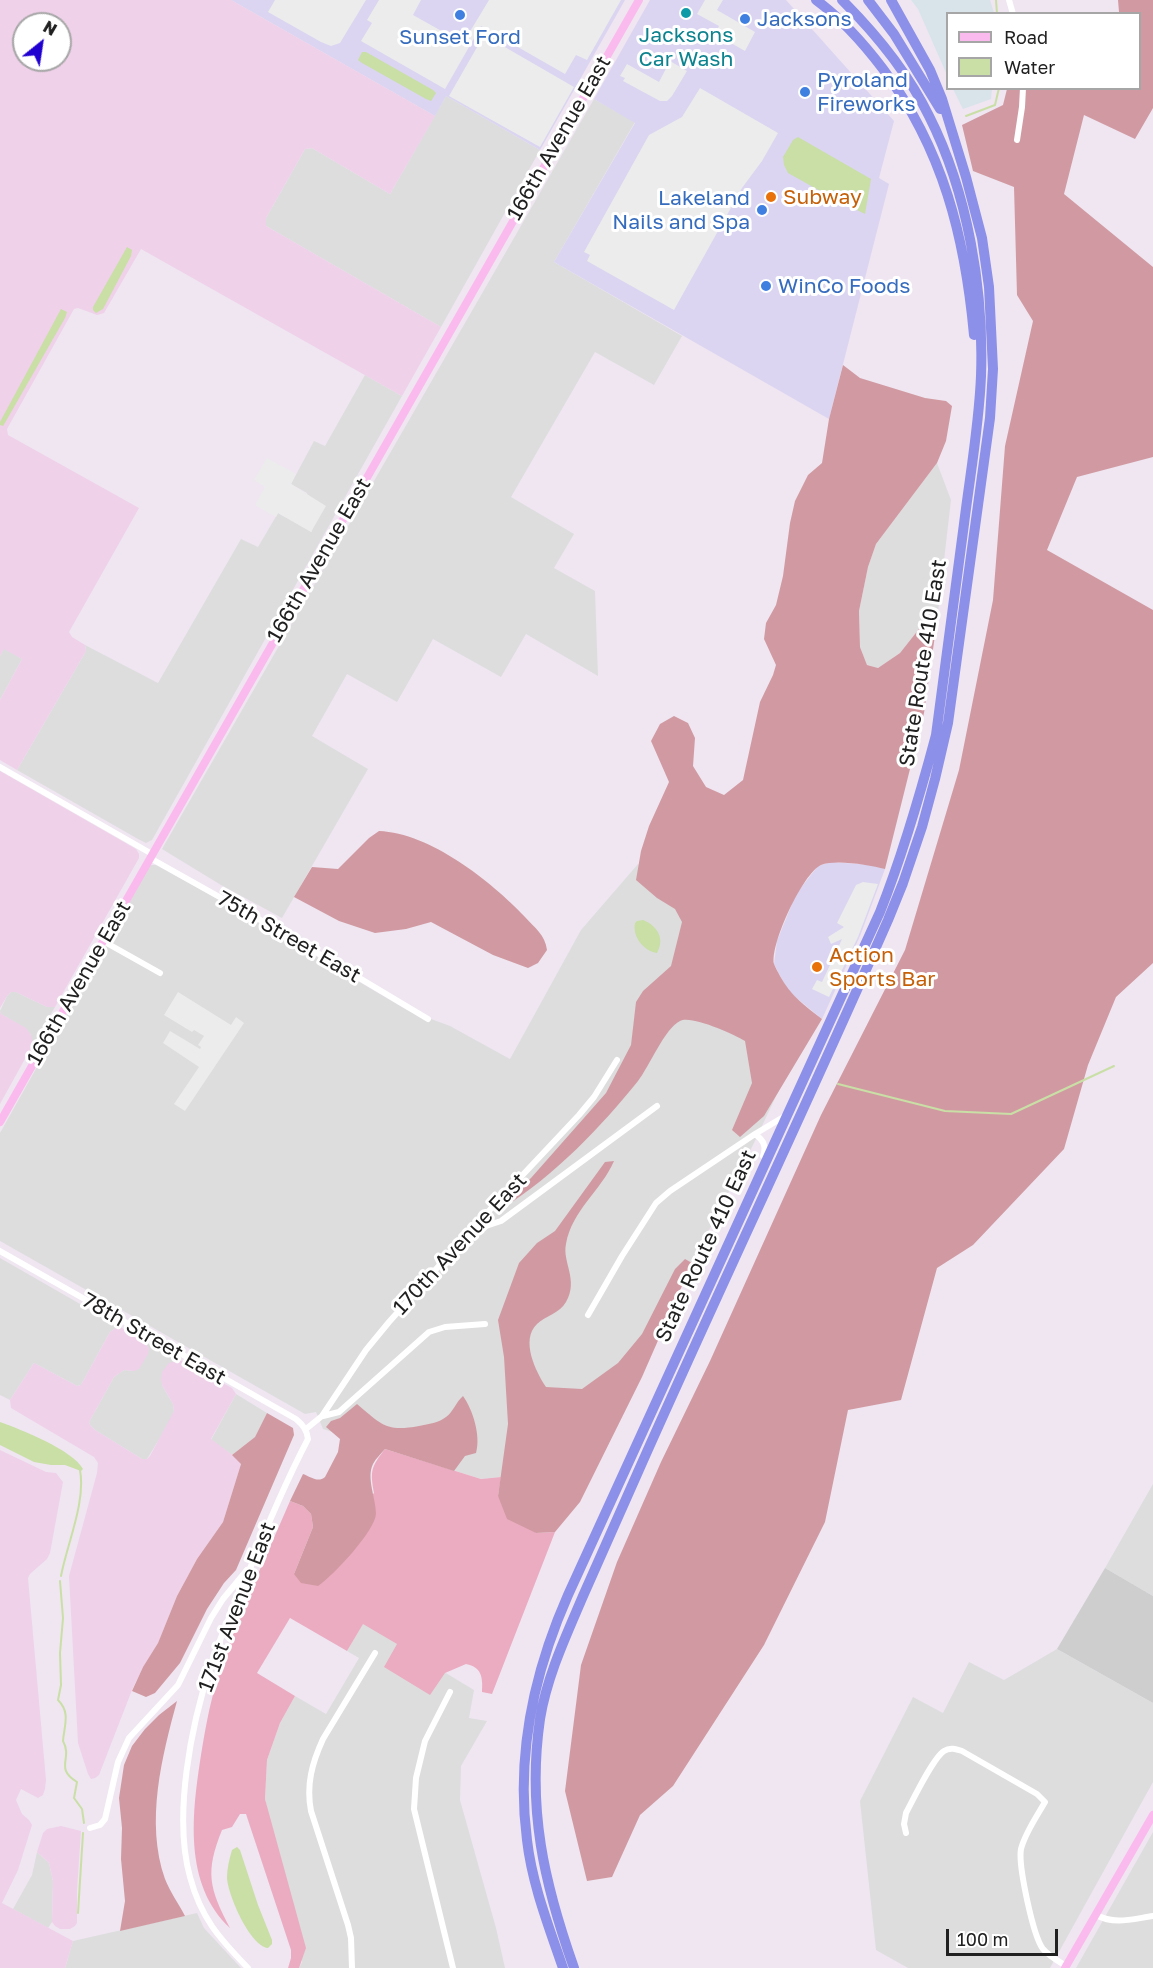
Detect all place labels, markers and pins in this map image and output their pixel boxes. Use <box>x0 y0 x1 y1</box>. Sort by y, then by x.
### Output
marker: Jacksons Car Wash <box>679 6 693 20</box>
place label: Jacksons <box>757 6 852 32</box>
marker: Sunset Ford <box>453 8 467 22</box>
marker: Jacksons <box>738 12 752 26</box>
place label: Jacksons Car Wash <box>639 22 733 72</box>
place label: Sunset Ford <box>399 24 521 50</box>
place label: Pyroland Fireworks <box>817 67 916 117</box>
marker: Pyroland Fireworks <box>798 85 812 99</box>
place label: Subway <box>783 184 862 210</box>
place label: Lakeland Nails and Spa <box>612 185 750 235</box>
marker: Subway <box>764 190 778 204</box>
marker: Lakeland Nails and Spa <box>755 203 769 217</box>
place label: WinCo Foods <box>778 273 910 299</box>
marker: WinCo Foods <box>759 279 773 293</box>
place label: Action Sports Bar <box>829 942 935 992</box>
marker: Action Sports Bar <box>810 960 824 974</box>

